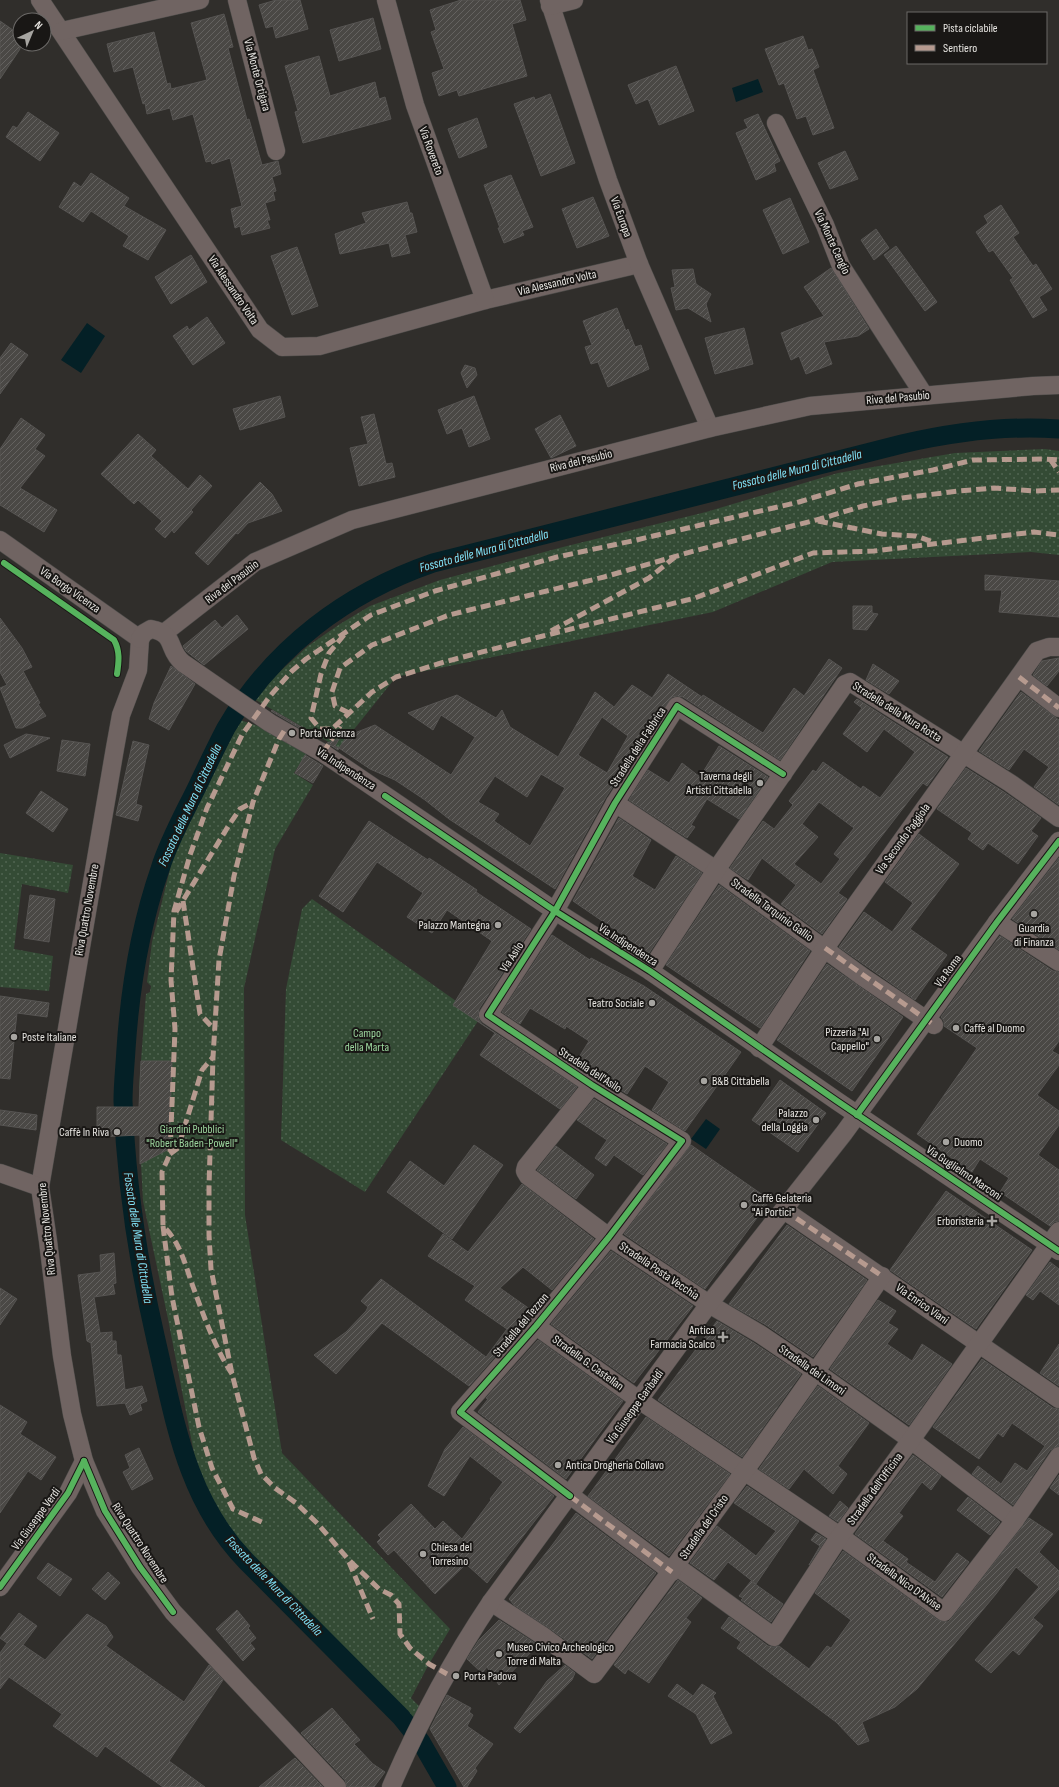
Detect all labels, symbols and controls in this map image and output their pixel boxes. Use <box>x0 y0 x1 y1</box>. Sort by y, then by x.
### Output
north arrow <box>12 12 52 52</box>
legend <box>907 12 1047 64</box>
text: N <box>32 18 45 32</box>
text: Pista ciclabile <box>943 21 998 36</box>
street label: Via Monte Ortigara <box>240 37 274 113</box>
text: Sentiero <box>943 41 977 56</box>
street label: Via Rovereto <box>415 125 447 177</box>
street label: Via Europa <box>607 195 635 240</box>
street label: Via Monte Cengio <box>811 207 853 277</box>
street label: Via Alessandro Volta <box>204 253 262 328</box>
street label: Via Alessandro Volta <box>516 267 598 299</box>
street label: Riva del Pasubio <box>866 388 930 408</box>
street label: Riva del Pasubio <box>548 446 614 476</box>
water label: Fossato delle Mura di Cittadella <box>731 446 864 494</box>
water label: Fossato delle Mura di Cittadella <box>418 526 551 576</box>
street label: Riva del Pasubio <box>202 557 262 607</box>
street label: Via Borgo Vicenza <box>37 564 103 617</box>
street label: Stradella della Mura Rotta <box>850 678 945 746</box>
street label: Stradella della Fabbrica <box>607 704 670 790</box>
place label: Porta Vicenza <box>300 726 355 741</box>
marker: Porta Vicenza <box>287 728 297 738</box>
water label: Fossato delle Mura di Cittadella <box>155 741 226 869</box>
street label: Via Indipendenza <box>313 744 379 794</box>
place label: Taverna degli Artisti Cittadella <box>685 769 752 798</box>
marker: Taverna degli Artisti Cittadella <box>755 778 765 788</box>
street label: Via Secondo Paggiola <box>872 800 934 877</box>
street label: Riva Quattro Novembre <box>72 863 102 957</box>
street label: Stradella Tarquinio Gallio <box>728 875 816 945</box>
marker: Guardia di Finanza <box>1029 909 1039 919</box>
place label: Palazzo Mantegna <box>418 918 490 933</box>
marker: Palazzo Mantegna <box>493 920 503 930</box>
street label: Via Indipendenza <box>595 920 661 970</box>
place label: Guardia di Finanza <box>1014 921 1054 950</box>
street label: Via Asilo <box>497 939 527 975</box>
street label: Via Roma <box>931 951 965 990</box>
place label: Teatro Sociale <box>588 996 644 1011</box>
marker: Teatro Sociale <box>647 998 657 1008</box>
place label: Caffè al Duomo <box>964 1021 1025 1036</box>
marker: Caffè al Duomo <box>951 1023 961 1033</box>
place label: Pizzeria "Al Cappello" <box>825 1025 869 1054</box>
park label: Campo della Marta <box>345 1026 390 1055</box>
place label: Poste Italiane <box>22 1030 77 1045</box>
marker: Poste Italiane <box>9 1032 19 1042</box>
marker: Pizzeria "Al Cappello" <box>872 1034 882 1044</box>
street label: Stradella dell'Asilo <box>555 1044 625 1096</box>
place label: B&B Cittabella <box>712 1074 770 1089</box>
marker: B&B Cittabella <box>699 1076 709 1086</box>
place label: Palazzo della Loggia <box>761 1106 808 1135</box>
marker: Palazzo della Loggia <box>811 1115 821 1125</box>
park label: Giardini Pubblici "Robert Baden-Powell" <box>146 1122 238 1151</box>
place label: Caffè In Riva <box>59 1125 109 1140</box>
marker: Caffè In Riva <box>112 1127 122 1137</box>
place label: Duomo <box>954 1135 983 1150</box>
marker: Duomo <box>941 1137 951 1147</box>
street label: Via Guglielmo Marconi <box>923 1142 1005 1204</box>
water label: Fossato delle Mura di Cittadella <box>120 1171 156 1306</box>
street label: Riva Quattro Novembre <box>35 1182 59 1276</box>
place label: Caffè Gelateria "Ai Portici" <box>752 1191 812 1220</box>
marker: Caffè Gelateria "Ai Portici" <box>739 1200 749 1210</box>
place label: Erboristeria <box>937 1214 984 1229</box>
marker: Erboristeria <box>987 1216 997 1226</box>
street label: Stradella Posta Vecchia <box>616 1239 702 1304</box>
street label: Via Enrico Viani <box>893 1280 951 1328</box>
street label: Stradella del Tezzon <box>490 1290 552 1360</box>
place label: Antica Farmacia Scalco <box>650 1323 715 1352</box>
street label: Stradella G. Castellan <box>549 1332 627 1394</box>
marker: Antica Farmacia Scalco <box>718 1332 728 1342</box>
street label: Stradella dei Limoni <box>776 1341 848 1399</box>
street label: Via Giuseppe Garibaldi <box>603 1367 667 1447</box>
street label: Stradella dell'Officina <box>844 1450 906 1528</box>
place label: Antica Drogheria Collavo <box>565 1458 664 1473</box>
marker: Antica Drogheria Collavo <box>553 1460 563 1470</box>
street label: Via Giuseppe Verdi <box>8 1485 64 1553</box>
street label: Stradella del Cristo <box>676 1492 732 1562</box>
street label: Riva Quattro Novembre <box>108 1500 172 1586</box>
water label: Fossato delle Mura di Cittadella <box>222 1533 326 1640</box>
place label: Chiesa del Torresino <box>431 1540 472 1569</box>
marker: Chiesa del Torresino <box>418 1549 428 1559</box>
street label: Stradella Nico D'Alvise <box>864 1550 944 1614</box>
place label: Museo Civico Archeologico Torre di Malta <box>507 1640 614 1669</box>
marker: Museo Civico Archeologico Torre di Malta <box>494 1649 504 1659</box>
place label: Porta Padova <box>464 1669 517 1684</box>
marker: Porta Padova <box>451 1671 461 1681</box>

